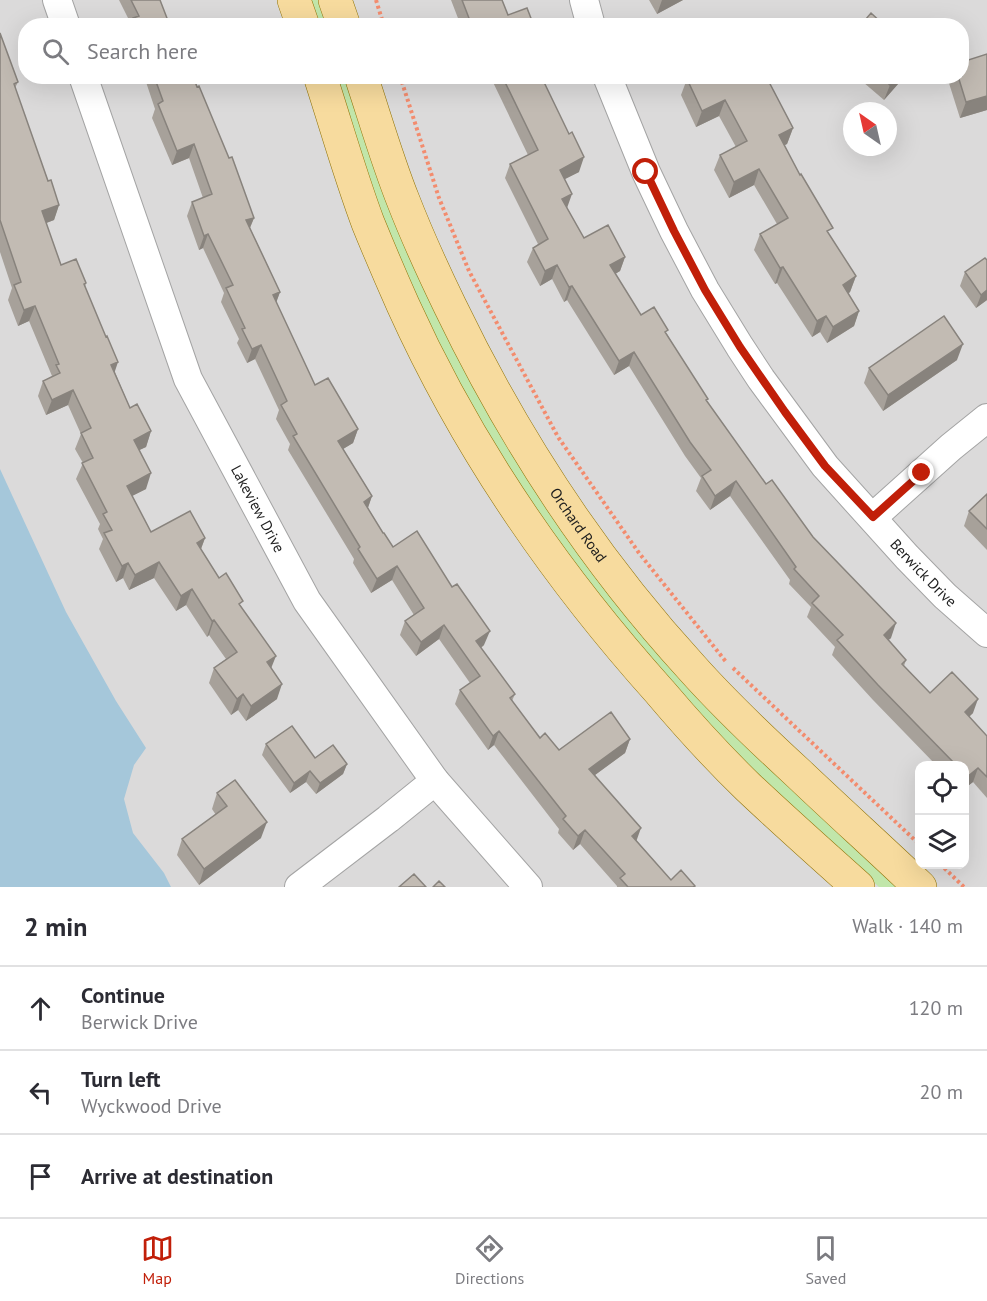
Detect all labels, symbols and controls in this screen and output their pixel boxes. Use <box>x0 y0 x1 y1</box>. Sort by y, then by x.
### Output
search box <box>18 18 969 84</box>
icon: search <box>39 35 72 68</box>
text: Search here <box>87 37 198 65</box>
north arrow <box>843 102 897 156</box>
route start <box>632 158 658 184</box>
route end <box>908 459 934 485</box>
street label: Lakeview Drive <box>227 462 289 556</box>
street label: Orchard Road <box>546 484 611 566</box>
street label: Berwick Drive <box>886 535 961 611</box>
map controls <box>915 761 969 869</box>
button: locate <box>915 761 969 815</box>
button: layers <box>915 815 969 869</box>
text: 2 min <box>24 910 87 943</box>
text: Walk · 140 m <box>852 913 963 939</box>
text: Continue <box>81 981 165 1009</box>
icon: ahead <box>24 992 57 1025</box>
text: 120 m <box>909 995 963 1021</box>
text: Berwick Drive <box>81 1009 198 1035</box>
text: Turn left <box>81 1065 161 1093</box>
icon: left <box>24 1076 57 1109</box>
text: 20 m <box>920 1079 963 1105</box>
text: Wyckwood Drive <box>81 1093 222 1119</box>
icon: arrive <box>24 1160 57 1193</box>
text: Arrive at destination <box>81 1162 273 1190</box>
tab: Map <box>141 1232 174 1288</box>
tab: Directions <box>455 1232 524 1288</box>
tab: Saved <box>806 1232 846 1288</box>

